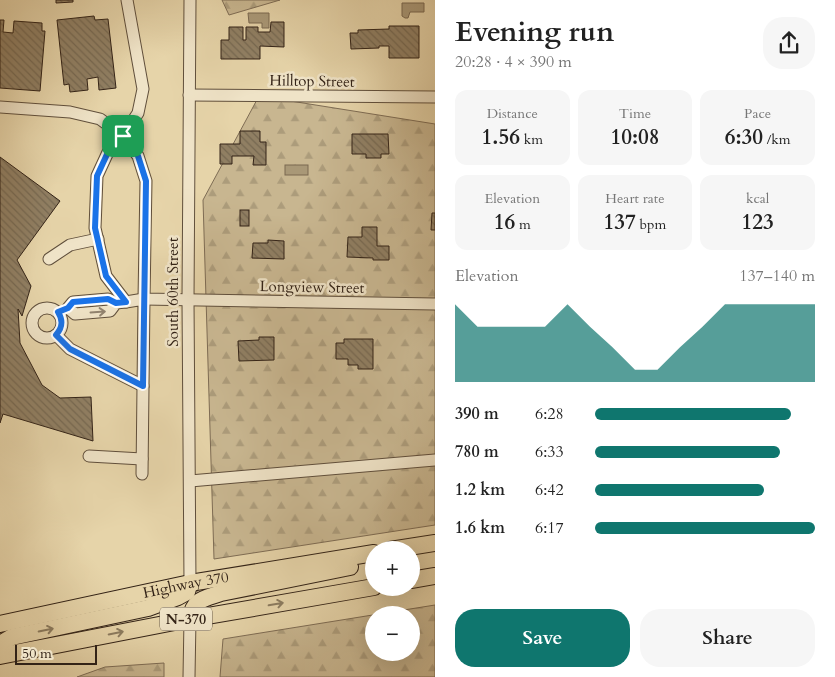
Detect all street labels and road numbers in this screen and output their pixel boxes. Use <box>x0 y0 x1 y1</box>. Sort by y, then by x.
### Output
street label: Hilltop Street <box>269 70 355 92</box>
street label: South 60th Street <box>163 237 183 347</box>
street label: Longview Street <box>259 276 365 298</box>
street label: Highway 370 <box>141 567 231 603</box>
road number: N-370 <box>160 608 212 630</box>

